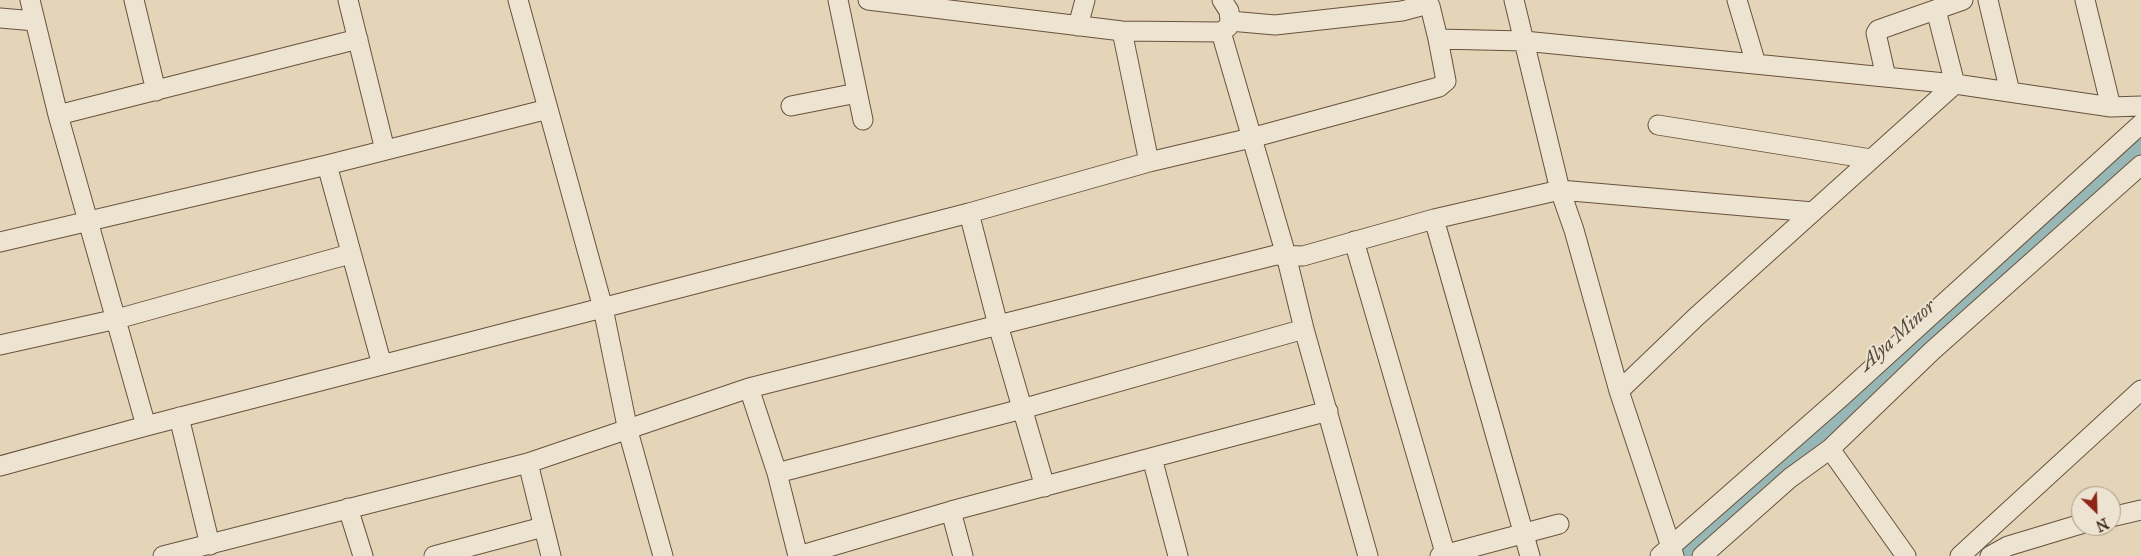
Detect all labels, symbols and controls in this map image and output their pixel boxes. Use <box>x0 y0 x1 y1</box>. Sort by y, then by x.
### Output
water label: Alya Minor <box>1855 295 1941 377</box>
north arrow <box>2071 486 2121 536</box>
text: N <box>2093 514 2111 534</box>

